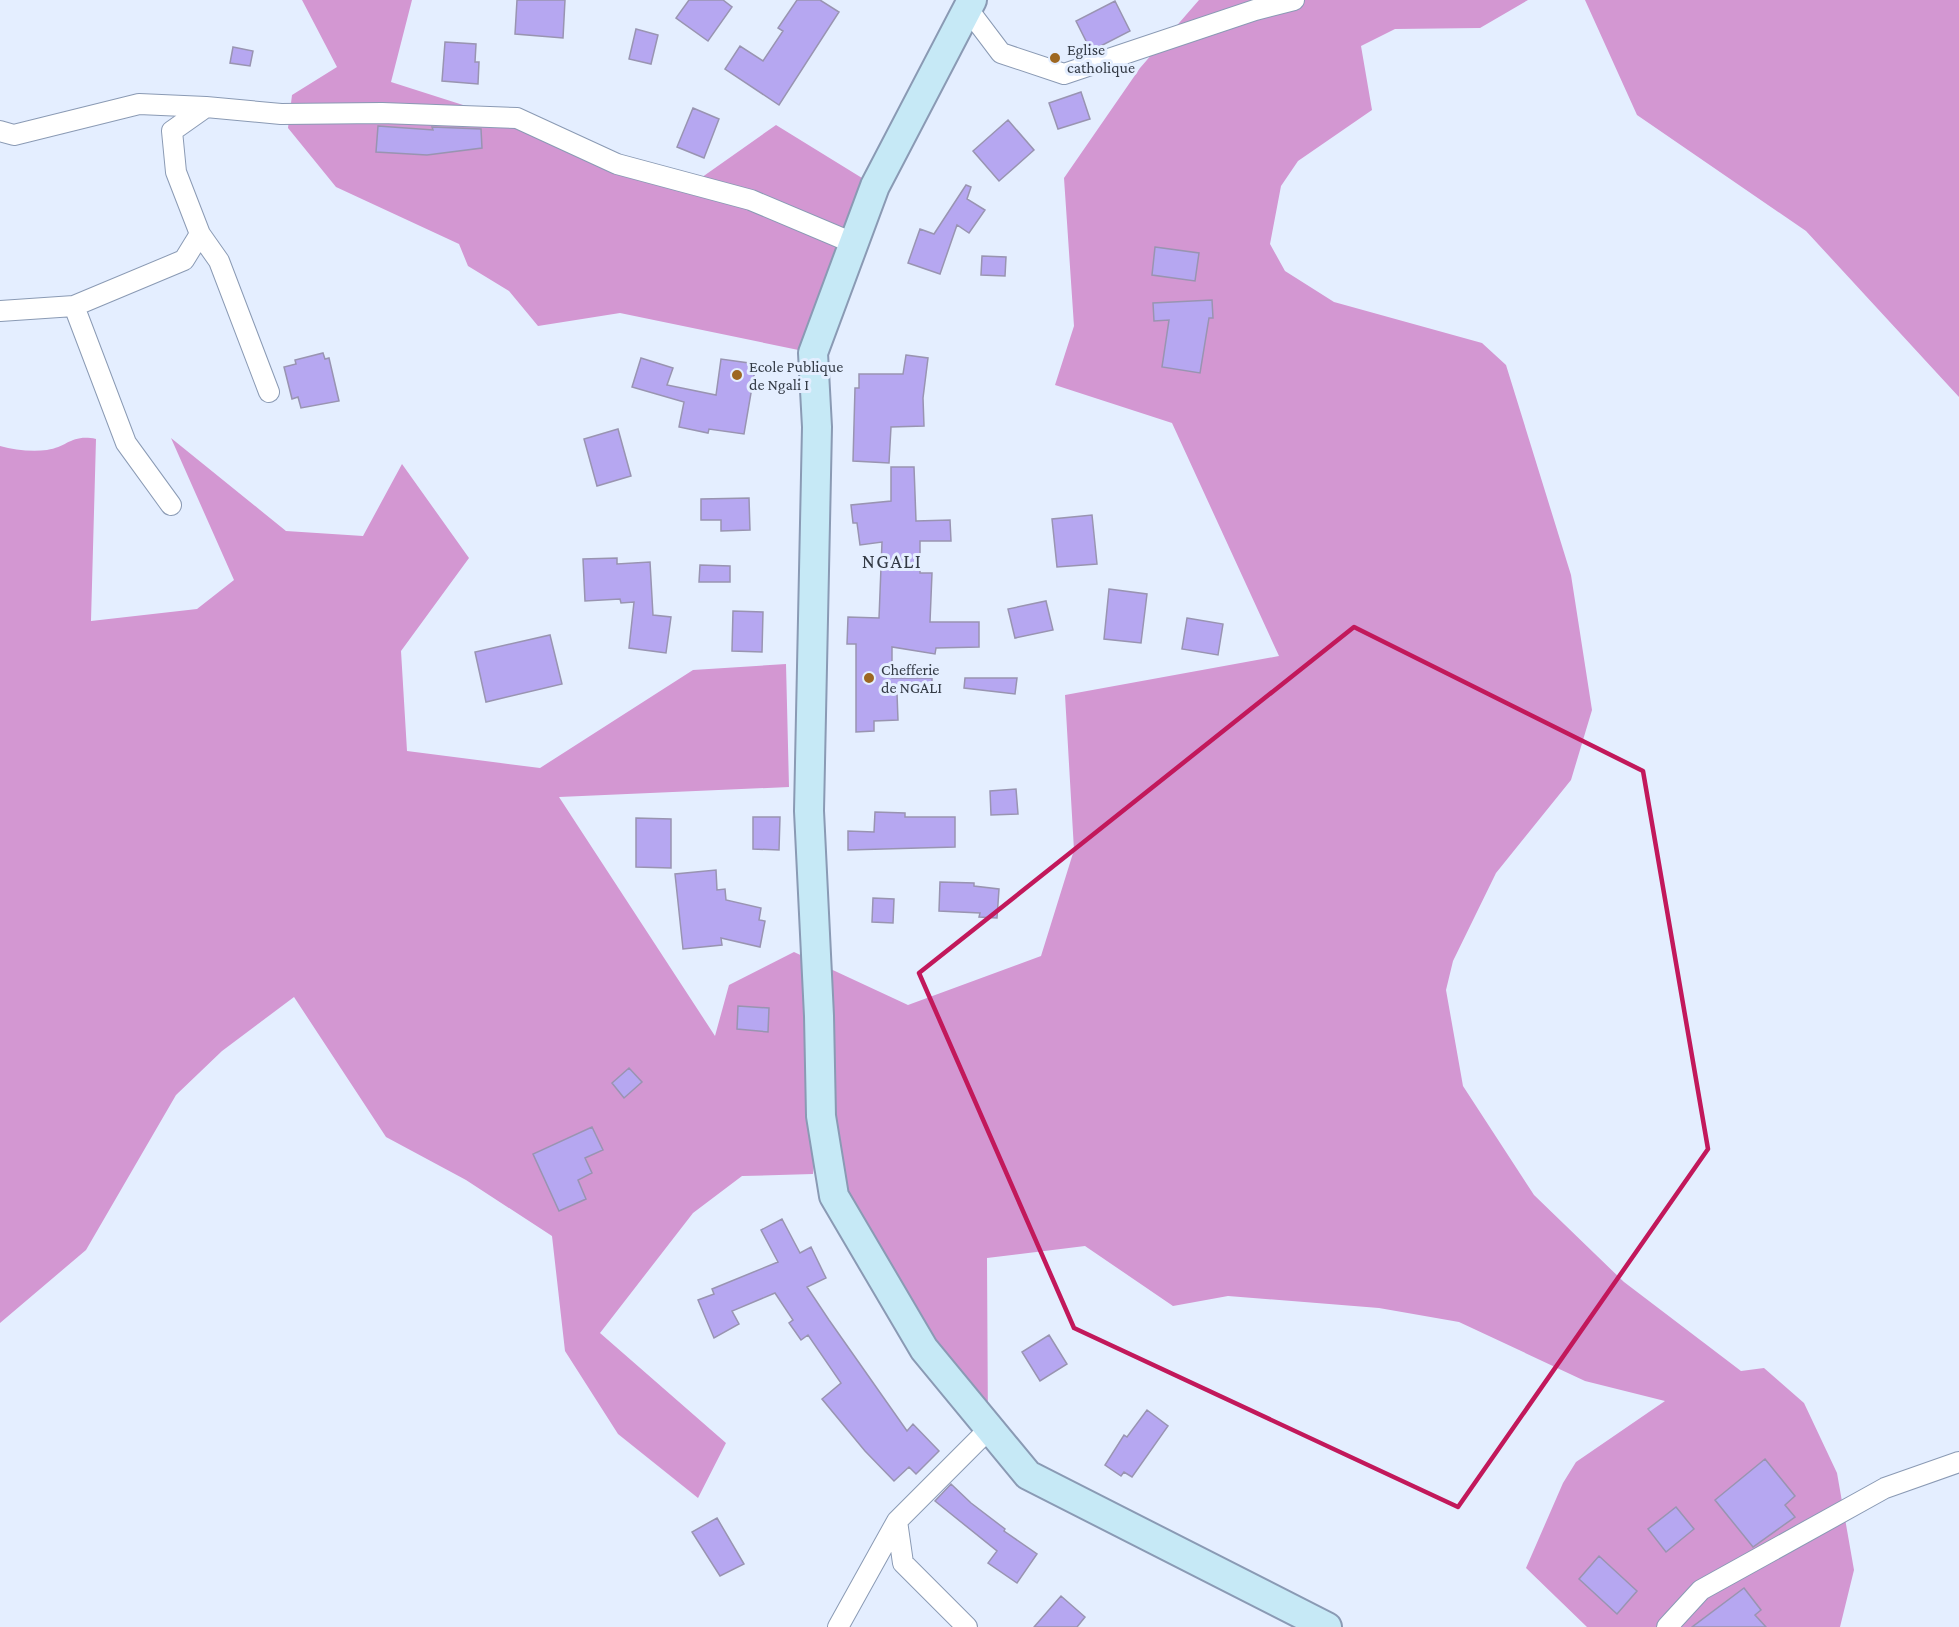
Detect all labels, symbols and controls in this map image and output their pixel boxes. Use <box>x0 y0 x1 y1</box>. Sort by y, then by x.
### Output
place label: Eglise catholique <box>1067 41 1135 77</box>
marker: Eglise catholique <box>1048 51 1062 65</box>
place label: Ecole Publique de Ngali I <box>749 358 843 394</box>
marker: Ecole Publique de Ngali I <box>730 368 744 382</box>
district label: NGALI <box>862 550 922 572</box>
place label: Chefferie de NGALI <box>881 661 942 696</box>
marker: Chefferie de NGALI <box>862 671 876 685</box>

